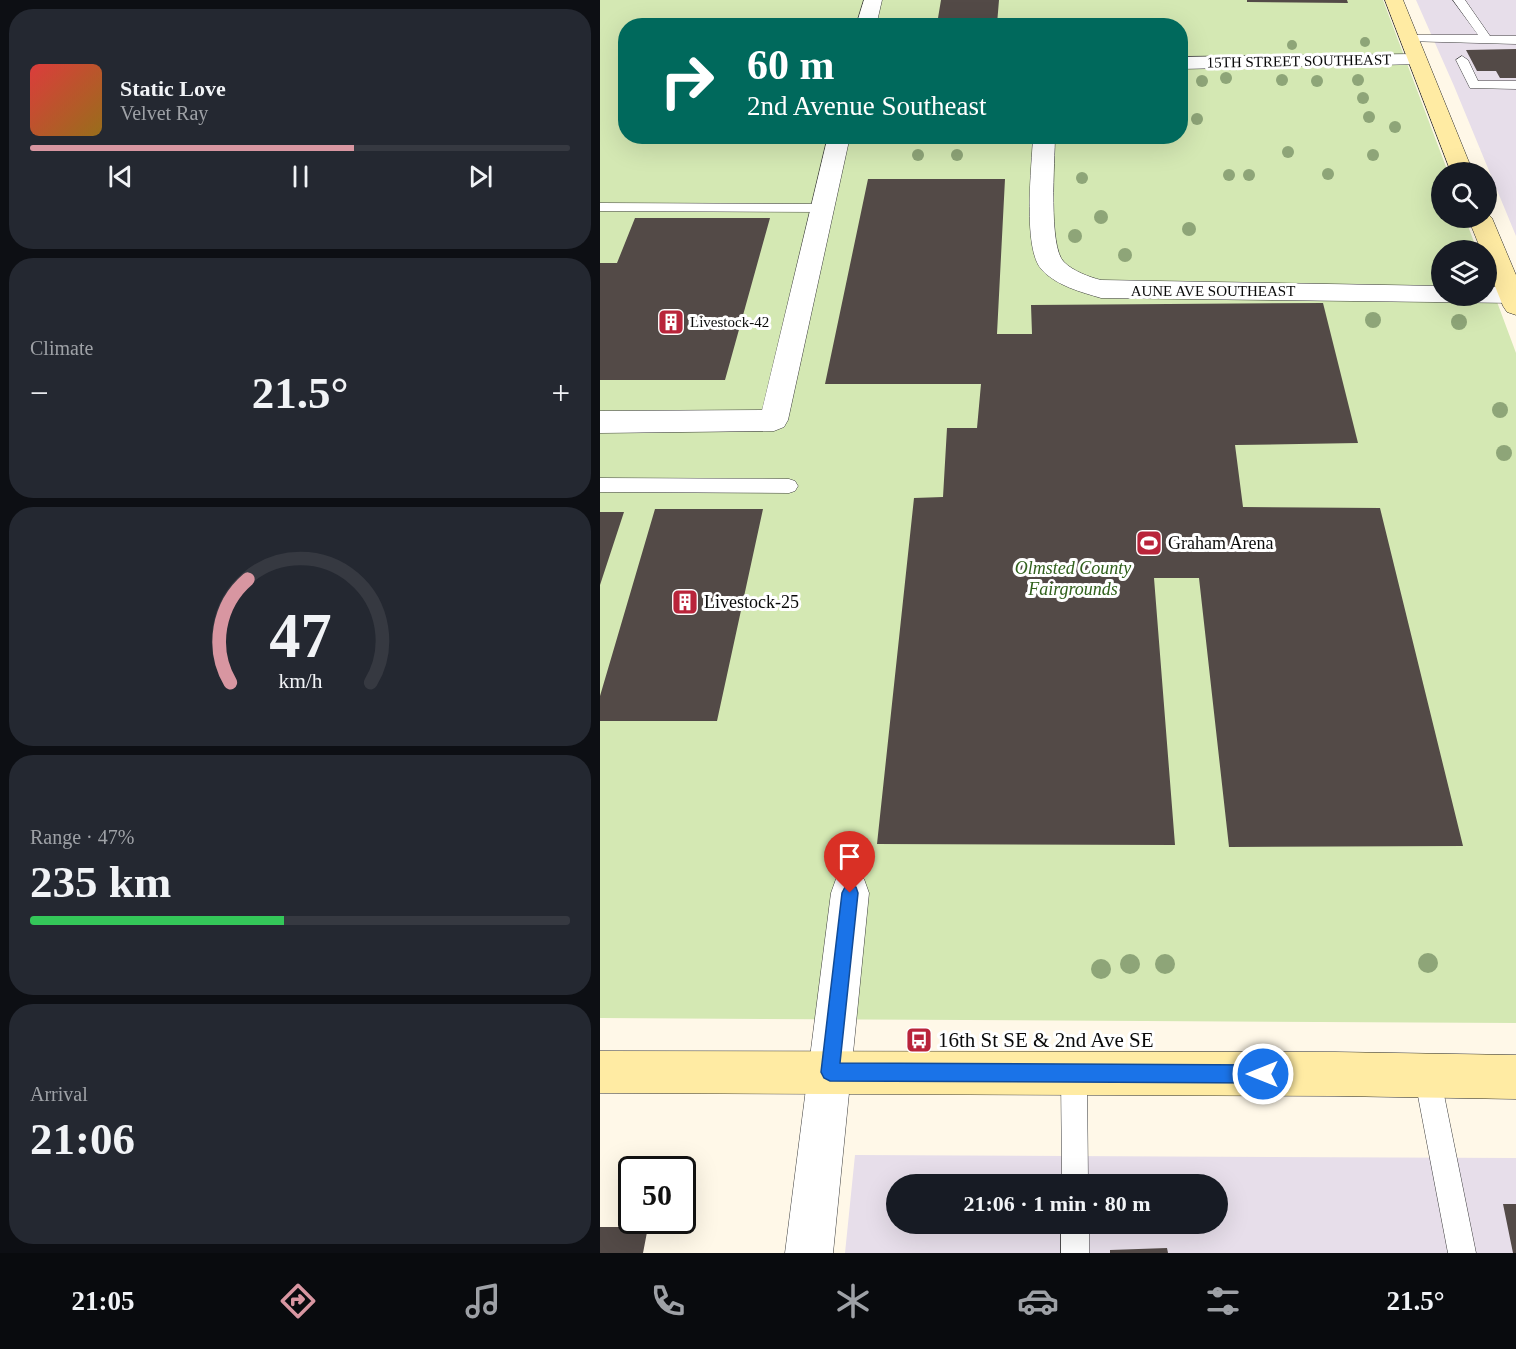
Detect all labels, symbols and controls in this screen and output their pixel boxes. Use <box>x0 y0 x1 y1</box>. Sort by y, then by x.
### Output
icon: right <box>648 42 726 120</box>
text: 60 m <box>747 42 835 88</box>
street label: 15TH STREET SOUTHEAST <box>1207 51 1391 71</box>
text: Static Love <box>120 76 226 101</box>
text: 2nd Avenue Southeast <box>747 91 986 121</box>
text: Velvet Ray <box>120 102 208 124</box>
icon: previous <box>104 160 137 193</box>
icon: pause <box>284 160 317 193</box>
icon: next <box>464 160 497 193</box>
map controls <box>1431 162 1497 306</box>
button: search <box>1431 162 1497 228</box>
button: layers <box>1431 240 1497 306</box>
street label: AUNE AVE SOUTHEAST <box>1131 283 1295 299</box>
building icon: Livestock-42 <box>656 307 686 337</box>
place label: Livestock-42 <box>690 314 769 330</box>
text: Climate <box>30 337 93 359</box>
text: 21.5° <box>252 368 348 418</box>
text: − <box>30 375 49 411</box>
text: + <box>551 375 570 411</box>
sports icon: Graham Arena <box>1134 528 1164 558</box>
place label: Graham Arena <box>1168 533 1273 553</box>
park label: Olmsted County Fairgrounds <box>1015 558 1131 599</box>
building icon: Livestock-25 <box>670 587 700 617</box>
place label: Livestock-25 <box>704 592 799 612</box>
text: 47 <box>269 602 331 671</box>
text: km/h <box>278 670 322 694</box>
text: Range · 47% <box>30 826 134 848</box>
pin <box>824 831 875 893</box>
icon: arrive <box>833 840 866 873</box>
text: 235 km <box>30 857 171 907</box>
bus stop icon: 16th St SE & 2nd Ave SE <box>904 1025 934 1055</box>
place label: 16th St SE & 2nd Ave SE <box>938 1028 1153 1052</box>
position arrow <box>1231 1042 1295 1106</box>
text: Arrival <box>30 1083 88 1105</box>
text: 21:06 <box>30 1114 135 1164</box>
speed limit sign: 50 <box>618 1156 696 1234</box>
text: 21:06 · 1 min · 80 m <box>964 1191 1151 1216</box>
icon: directions <box>277 1280 319 1322</box>
icon: music <box>462 1280 504 1322</box>
icon: phone <box>647 1280 689 1322</box>
icon: climate <box>832 1280 874 1322</box>
icon: car <box>1017 1280 1059 1322</box>
icon: filters <box>1202 1280 1244 1322</box>
text: 21:05 <box>71 1286 134 1316</box>
text: 21.5° <box>1386 1286 1445 1316</box>

